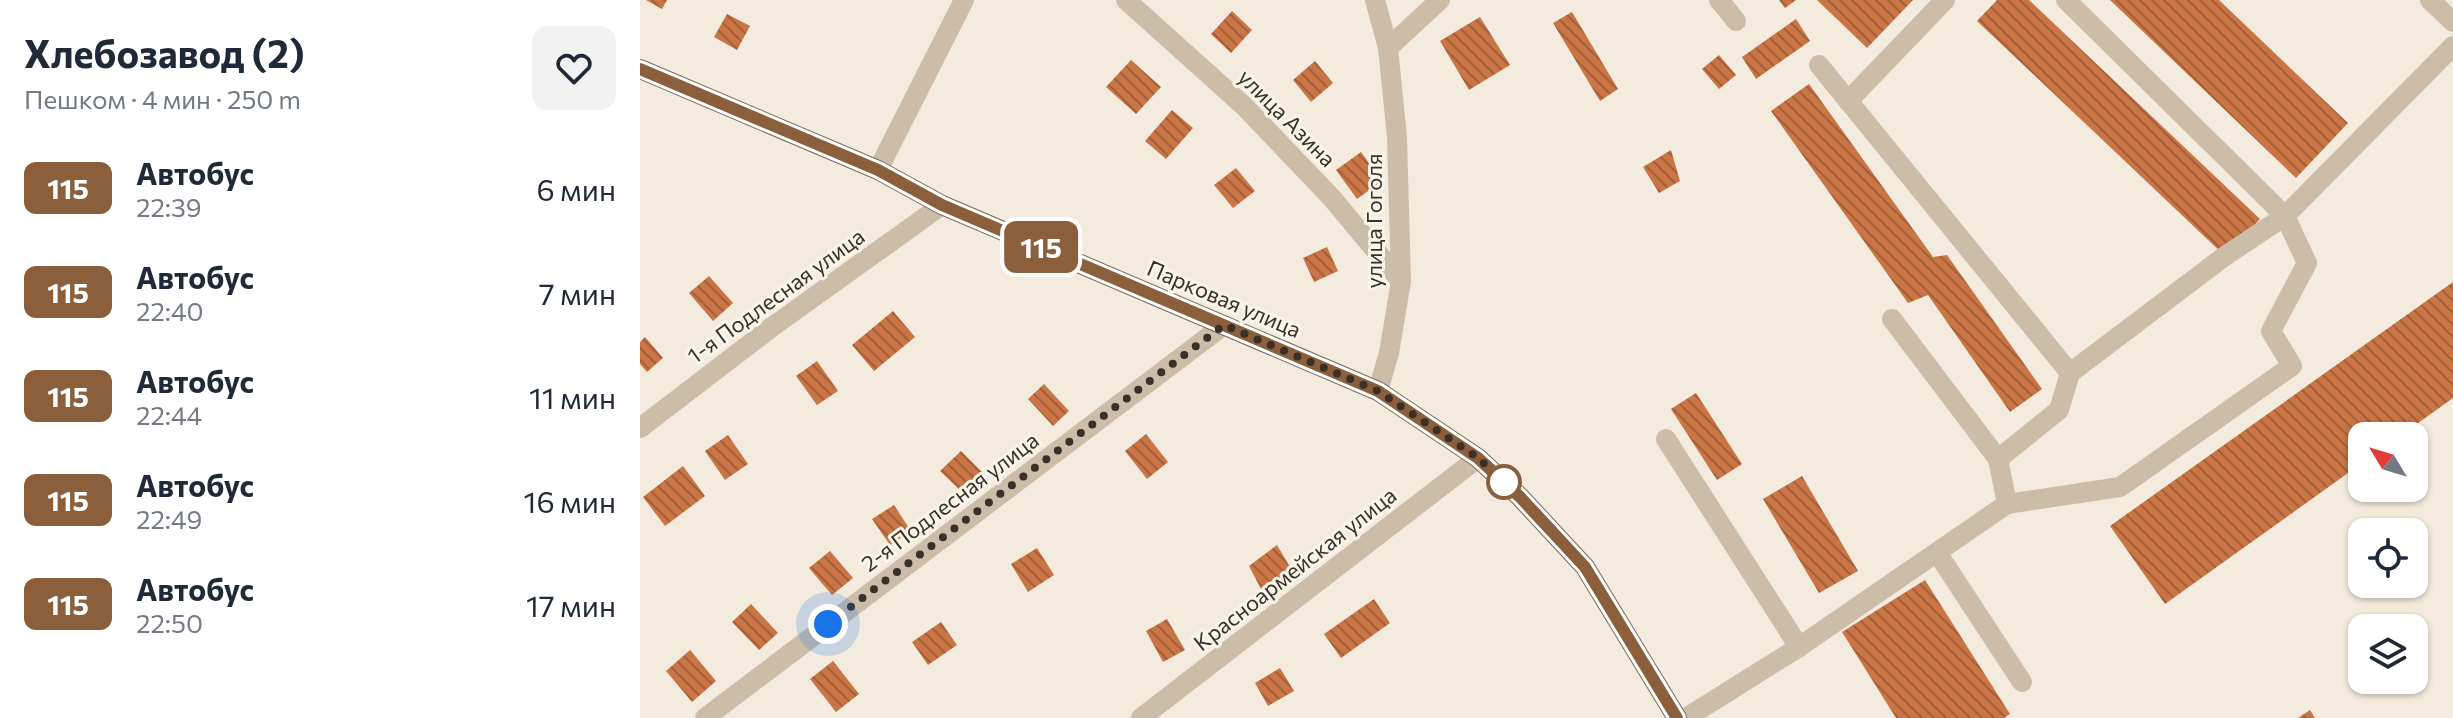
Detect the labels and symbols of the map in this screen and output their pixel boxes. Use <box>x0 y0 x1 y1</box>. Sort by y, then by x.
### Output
street label: улица Азина <box>1233 63 1342 172</box>
street label: улица Гоголя <box>1360 153 1387 289</box>
line badge: 115 <box>995 221 1087 273</box>
street label: 1-я Подлесная улица <box>682 222 870 369</box>
street label: Парковая улица <box>1143 254 1305 343</box>
north arrow <box>2348 422 2428 502</box>
street label: 2-я Подлесная улица <box>856 426 1044 577</box>
unlabelled marker <box>1487 465 1521 499</box>
street label: Красноармейская улица <box>1188 481 1401 656</box>
your location <box>808 604 848 644</box>

